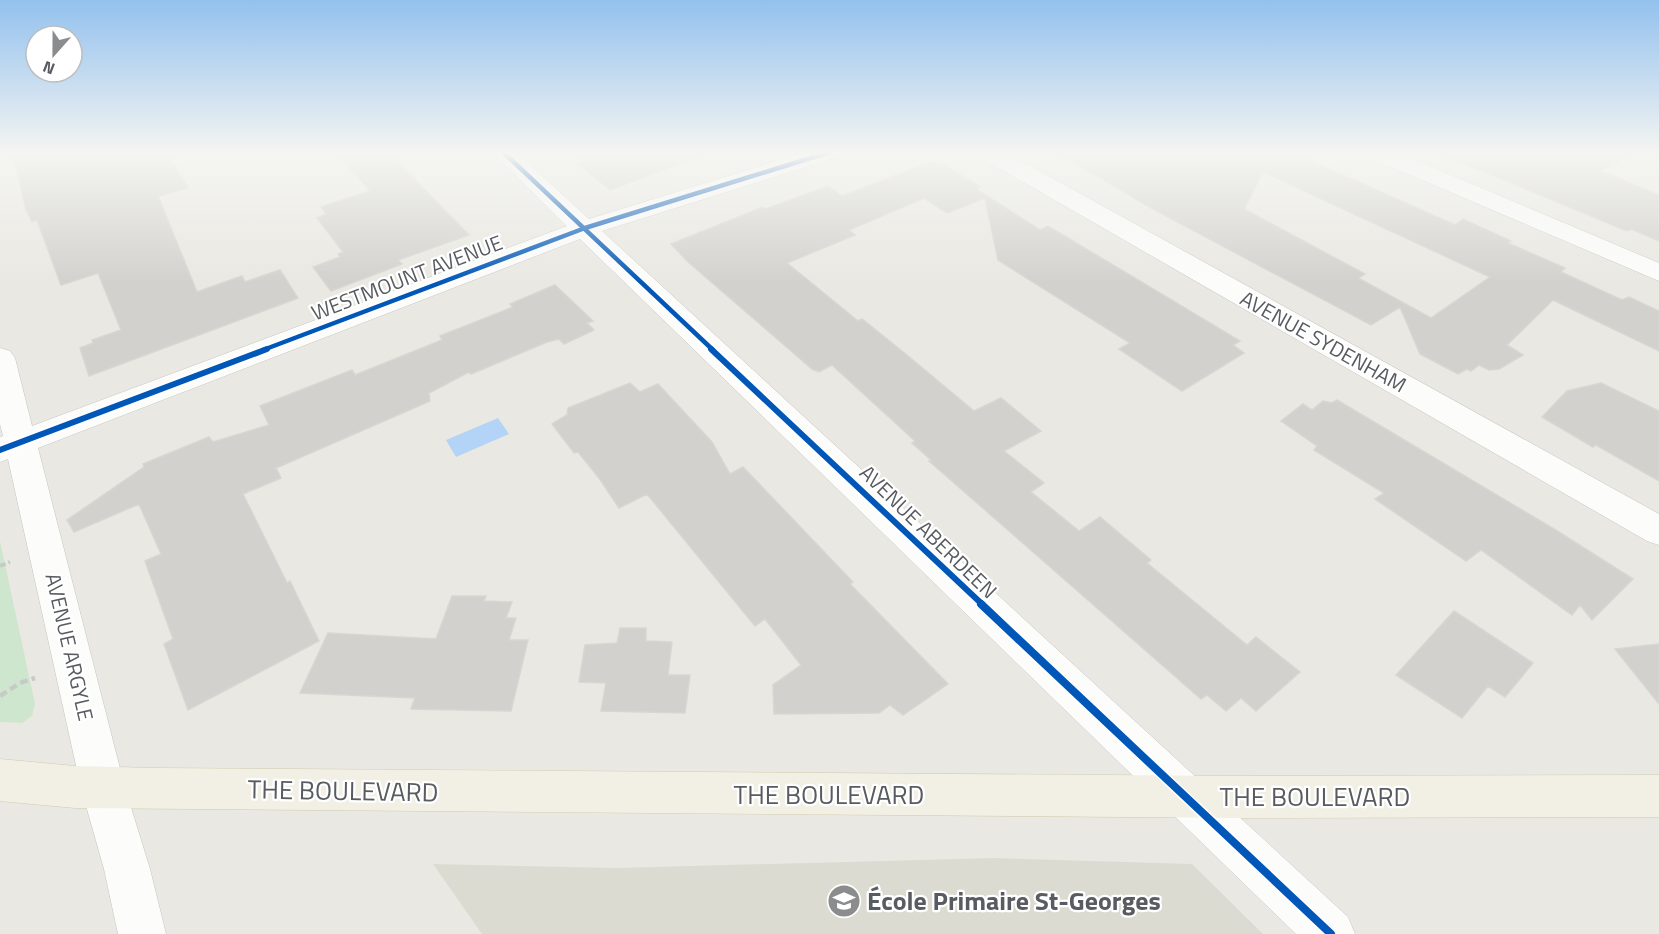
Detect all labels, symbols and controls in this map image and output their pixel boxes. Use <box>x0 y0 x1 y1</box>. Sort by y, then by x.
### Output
north arrow <box>24 24 84 84</box>
text: N <box>39 55 58 81</box>
street label: WESTMOUNT AVENUE <box>306 226 507 328</box>
street label: AVENUE SYDENHAM <box>1234 282 1412 400</box>
street label: AVENUE ABERDEEN <box>853 457 1005 606</box>
street label: AVENUE ARGYLE <box>37 570 103 724</box>
street label: THE BOULEVARD <box>247 769 439 812</box>
street label: THE BOULEVARD <box>734 775 924 814</box>
street label: THE BOULEVARD <box>1220 777 1410 816</box>
place label: École Primaire St-Georges <box>867 881 1161 920</box>
school or university icon: École Primaire St-Georges <box>826 883 862 919</box>

